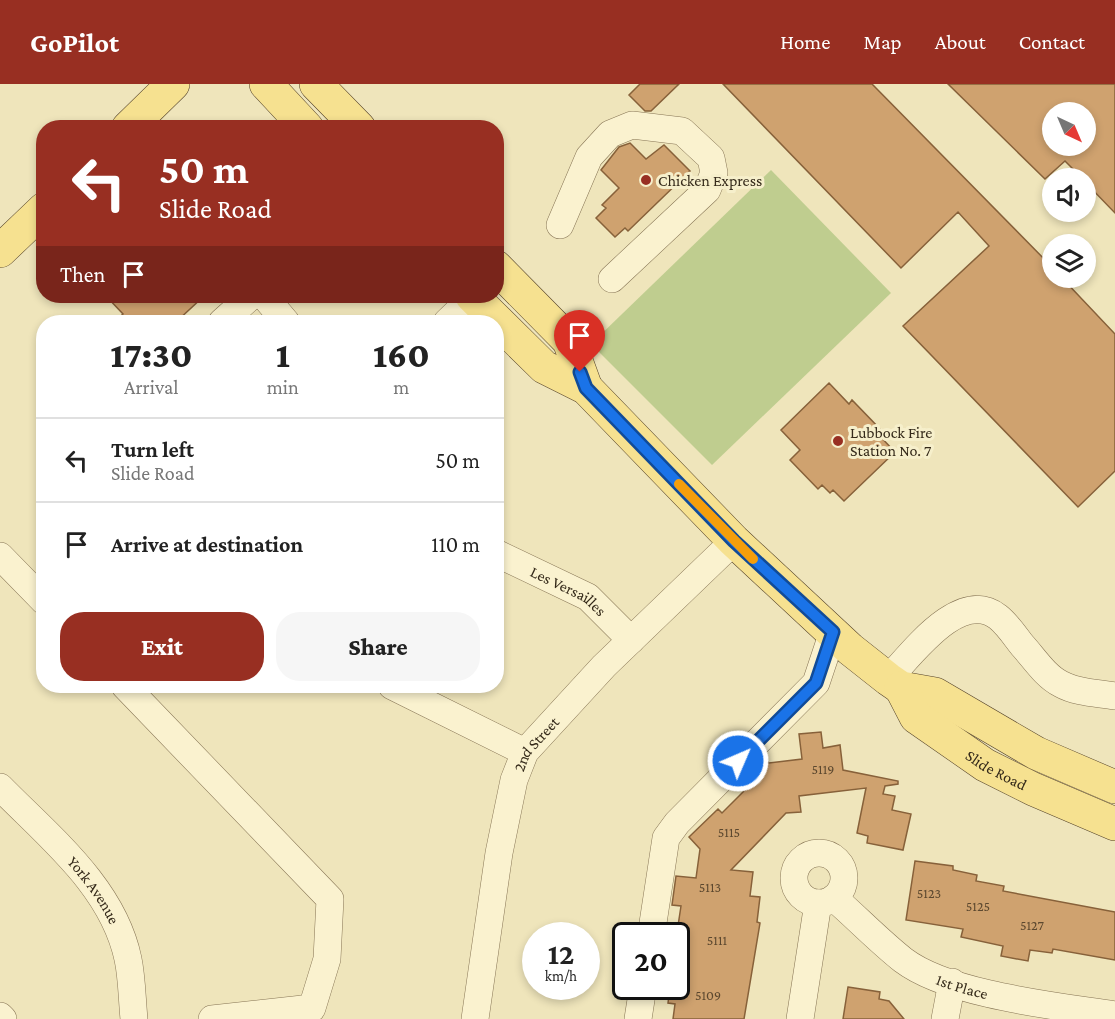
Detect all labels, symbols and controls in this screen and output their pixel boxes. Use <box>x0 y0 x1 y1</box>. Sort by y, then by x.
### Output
text: GoPilot <box>30 27 119 58</box>
text: Home <box>780 30 830 54</box>
text: Map <box>863 30 902 54</box>
text: About <box>935 30 986 54</box>
text: Contact <box>1019 30 1085 54</box>
north arrow <box>1042 102 1096 156</box>
map controls <box>1042 102 1096 288</box>
icon: left <box>60 144 138 222</box>
text: 50 m <box>159 145 249 192</box>
button: sound <box>1042 168 1096 222</box>
place label: Chicken Express <box>658 172 762 190</box>
marker: Chicken Express <box>639 173 653 187</box>
text: Slide Road <box>159 194 272 224</box>
button: layers <box>1042 234 1096 288</box>
icon: arrive <box>117 258 150 291</box>
text: Then <box>60 262 105 287</box>
pin <box>554 310 605 372</box>
icon: arrive <box>563 319 596 352</box>
text: 17:30 <box>110 335 192 375</box>
text: 1 <box>276 335 290 375</box>
text: 160 <box>373 335 430 375</box>
text: Arrival <box>124 376 179 398</box>
text: min <box>267 376 299 398</box>
text: m <box>393 376 409 398</box>
place label: Lubbock Fire Station No. 7 <box>850 424 932 459</box>
marker: Lubbock Fire Station No. 7 <box>831 434 845 448</box>
text: Turn left <box>111 437 194 462</box>
icon: left <box>60 444 93 477</box>
text: 50 m <box>435 448 480 473</box>
text: Slide Road <box>111 462 194 484</box>
icon: arrive <box>60 528 93 561</box>
text: Arrive at destination <box>111 532 303 557</box>
text: 110 m <box>431 532 480 557</box>
street label: Les Versailles <box>528 563 610 619</box>
button: Exit <box>60 612 264 681</box>
button: Share <box>276 612 480 681</box>
street label: 2nd Street <box>510 713 563 774</box>
position arrow <box>706 729 770 793</box>
street label: Slide Road <box>963 746 1030 794</box>
house number: 5119 <box>812 761 834 777</box>
house number: 5115 <box>718 824 740 840</box>
street label: York Avenue <box>64 853 123 927</box>
house number: 5113 <box>699 879 721 895</box>
house number: 5123 <box>917 885 941 901</box>
house number: 5125 <box>966 898 990 914</box>
house number: 5127 <box>1020 917 1045 933</box>
speed limit sign: 20 <box>612 922 690 1000</box>
house number: 5111 <box>707 932 728 948</box>
text: 12 <box>548 937 574 970</box>
text: km/h <box>545 968 577 984</box>
street label: 1st Place <box>934 971 990 1002</box>
house number: 5109 <box>695 987 721 1003</box>

